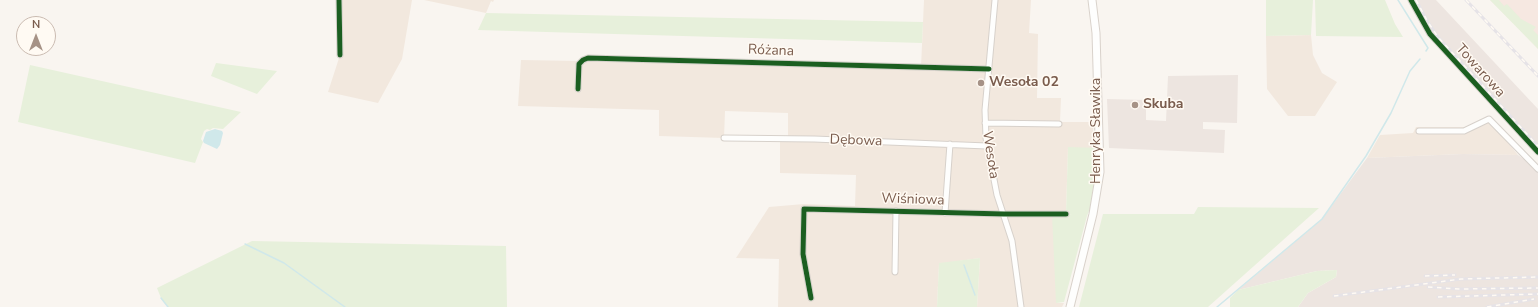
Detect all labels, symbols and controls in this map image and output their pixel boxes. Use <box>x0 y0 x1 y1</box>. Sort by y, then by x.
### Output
north arrow <box>16 16 56 56</box>
text: N <box>32 17 40 32</box>
street label: Towarowa <box>1452 41 1508 101</box>
street label: Różana <box>748 42 794 60</box>
place label: Wesoła 02 <box>989 75 1059 91</box>
marker: Wesoła 02 <box>976 78 986 88</box>
street label: Henryka Sławika <box>1089 78 1105 184</box>
place label: Skuba <box>1143 97 1184 113</box>
marker: Skuba <box>1130 100 1140 110</box>
street label: Wesoła <box>978 130 1002 180</box>
street label: Dębowa <box>829 132 883 150</box>
street label: Wiśniowa <box>881 191 945 209</box>

